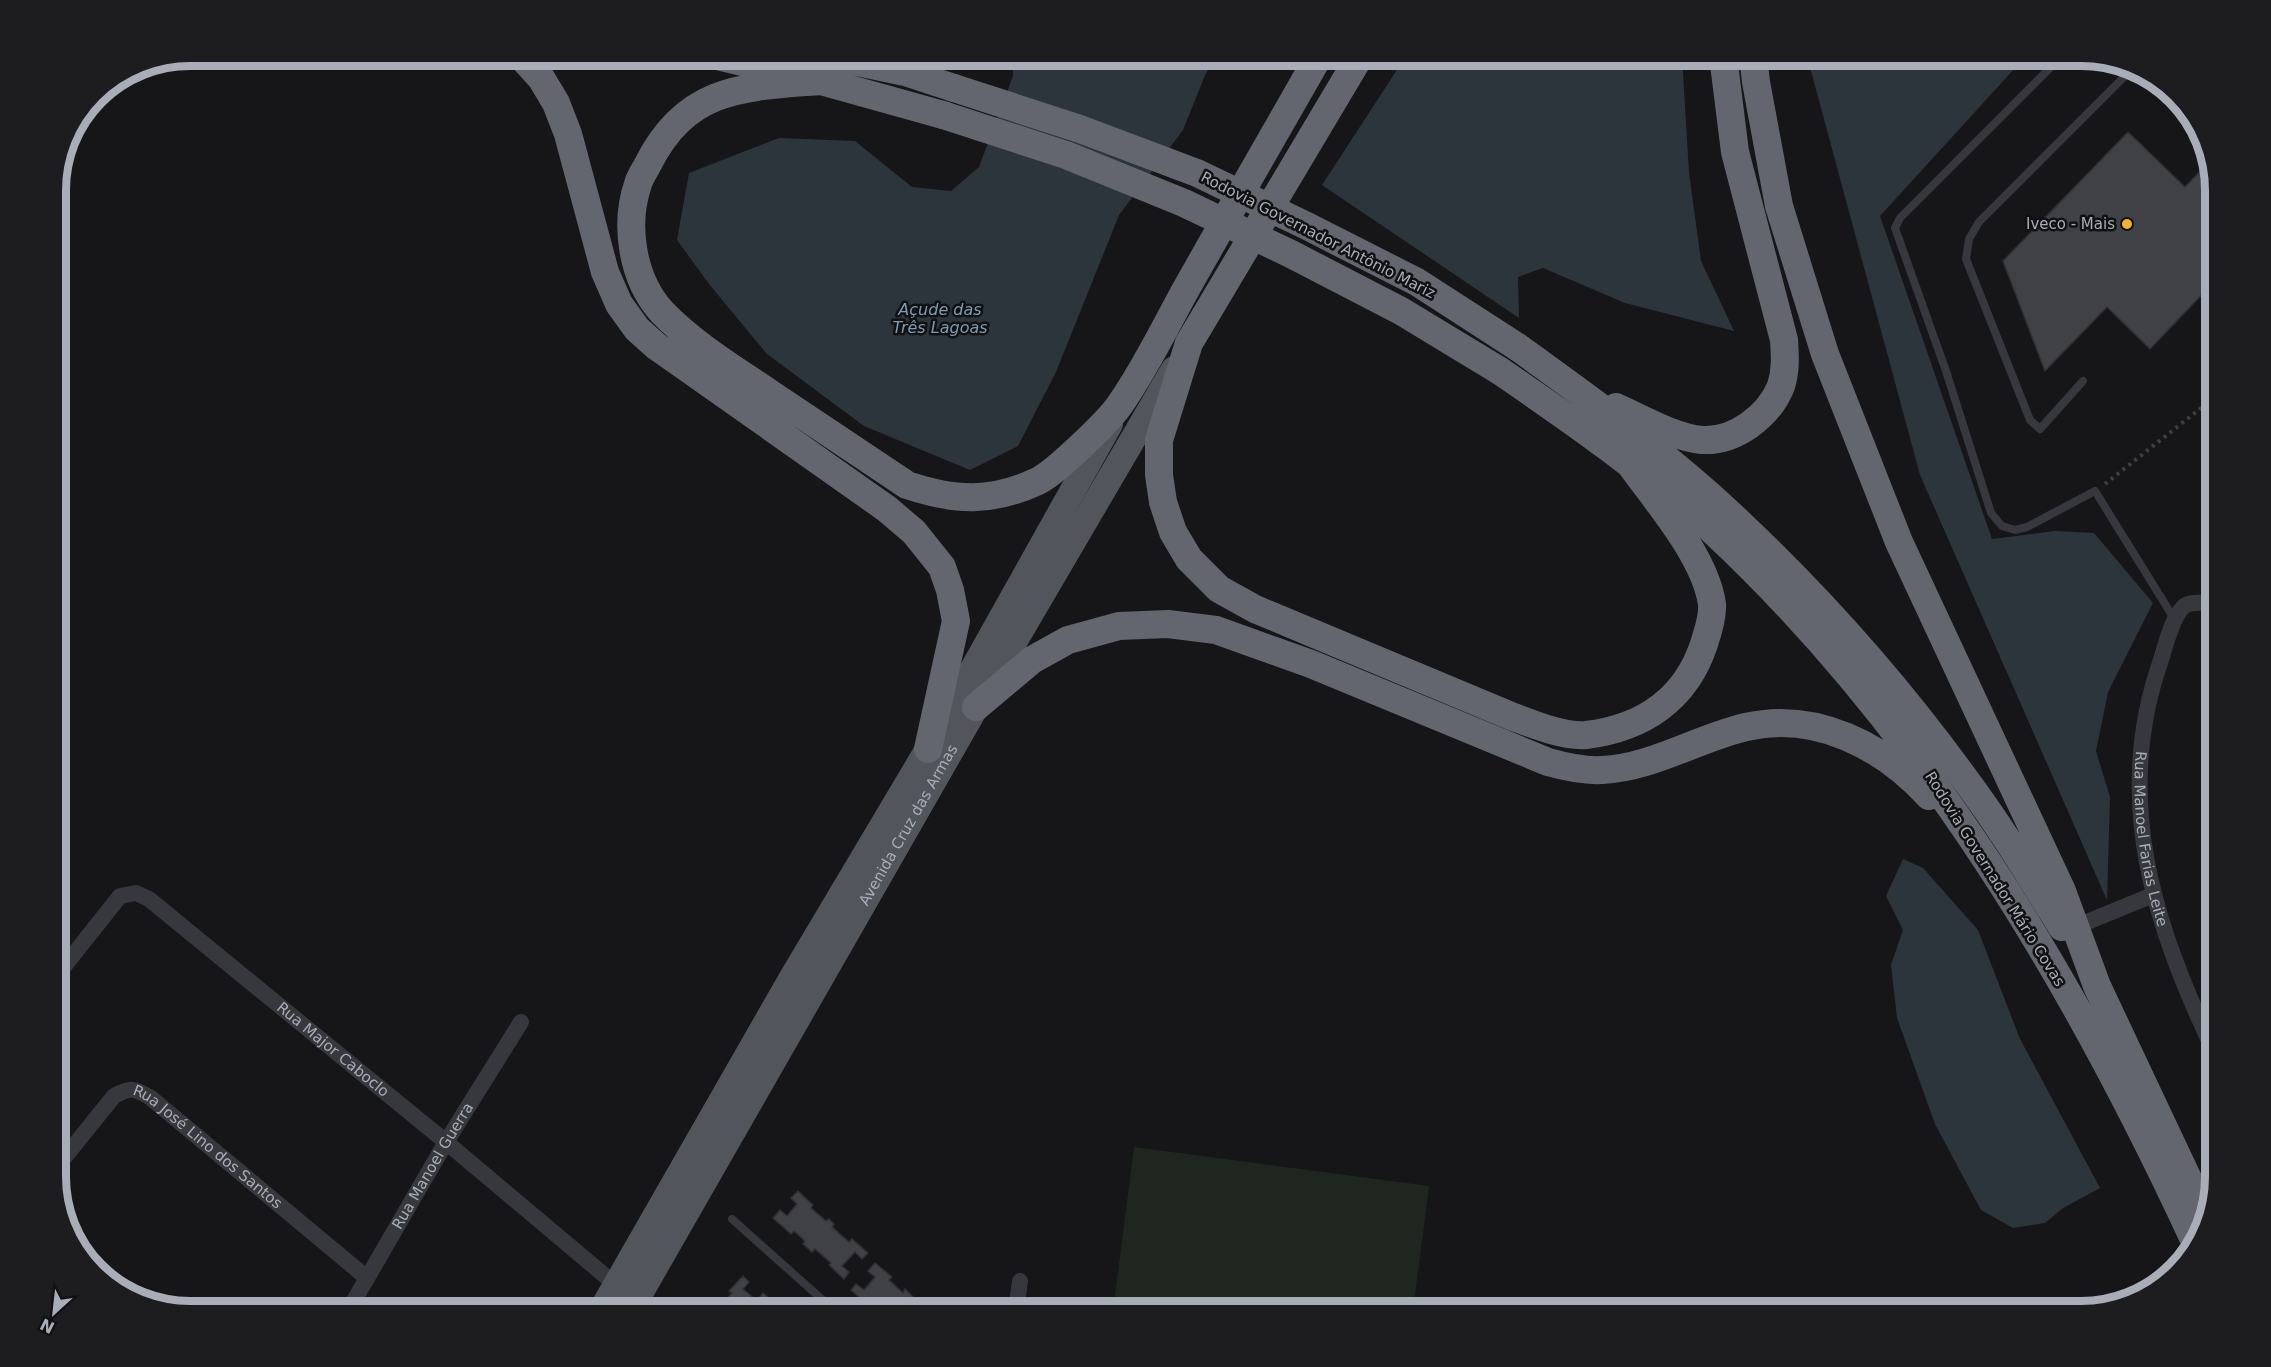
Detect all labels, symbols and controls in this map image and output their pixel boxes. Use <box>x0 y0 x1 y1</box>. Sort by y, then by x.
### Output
street label: Rodovia Governador Antônio Mariz <box>1198 168 1438 302</box>
place label: Iveco - Mais <box>2026 215 2115 233</box>
marker: Iveco - Mais <box>2120 217 2134 231</box>
water label: Açude das Três Lagoas <box>892 300 988 337</box>
street label: Avenida Cruz das Armas <box>855 741 962 909</box>
street label: Rua Manoel Farias Leite <box>2130 751 2172 929</box>
street label: Rodovia Governador Mário Covas <box>1921 768 2069 990</box>
street label: Rua Major Caboclo <box>273 998 393 1101</box>
street label: Rua José Lino dos Santos <box>130 1081 286 1213</box>
street label: Rua Manoel Guerra <box>388 1099 477 1232</box>
north arrow <box>24 1283 84 1343</box>
text: N <box>37 1314 58 1337</box>

